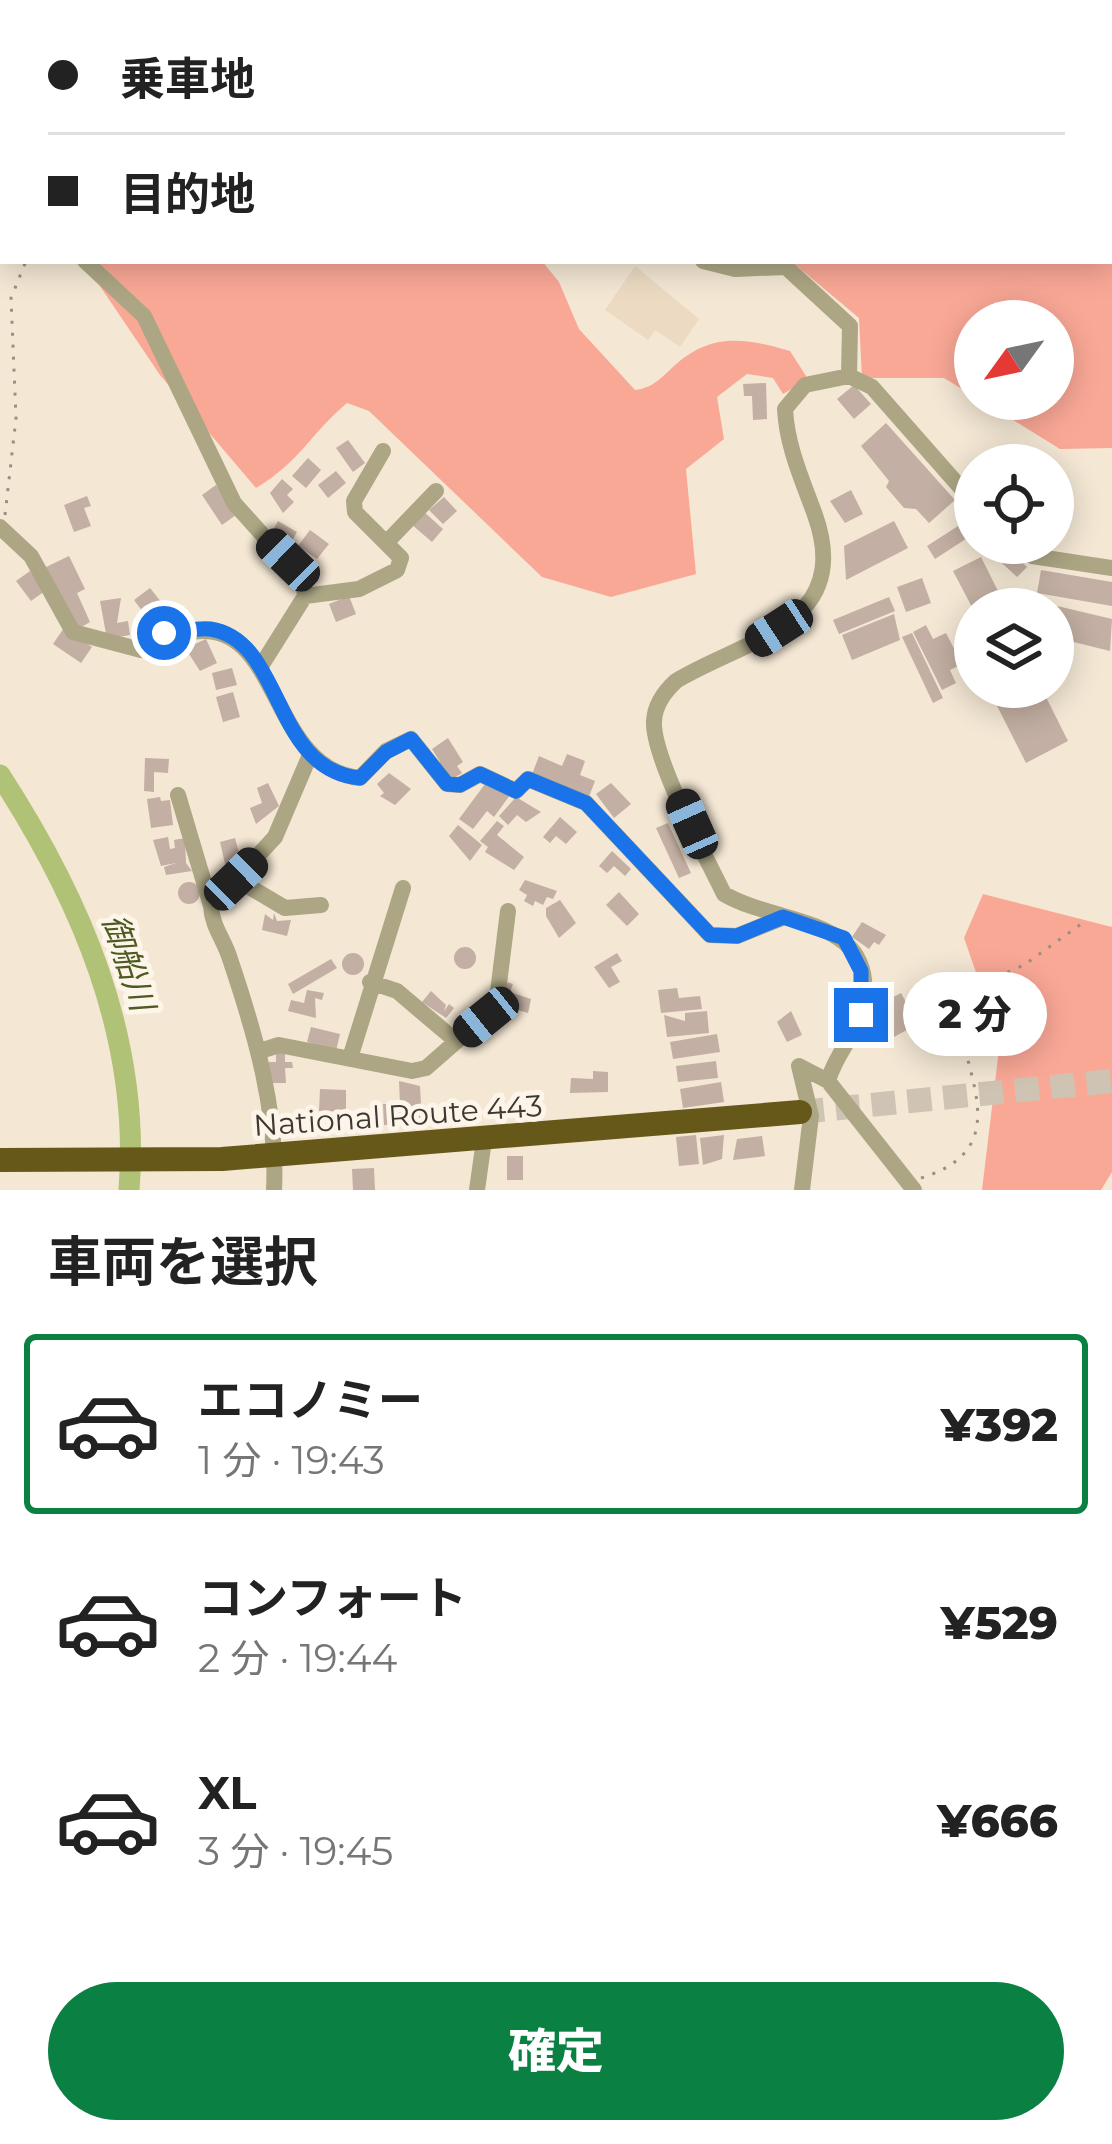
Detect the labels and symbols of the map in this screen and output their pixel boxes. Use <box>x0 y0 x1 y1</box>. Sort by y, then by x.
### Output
north arrow <box>954 300 1074 420</box>
car <box>250 522 326 598</box>
car <box>739 593 819 663</box>
route start <box>137 606 191 660</box>
car <box>661 784 723 864</box>
car <box>198 841 274 917</box>
water label: 御船川 <box>95 909 164 1018</box>
callout: 2 分 <box>903 973 1047 1057</box>
car <box>447 980 525 1054</box>
route end <box>834 988 888 1042</box>
street label: National Route 443 <box>252 1087 544 1144</box>

